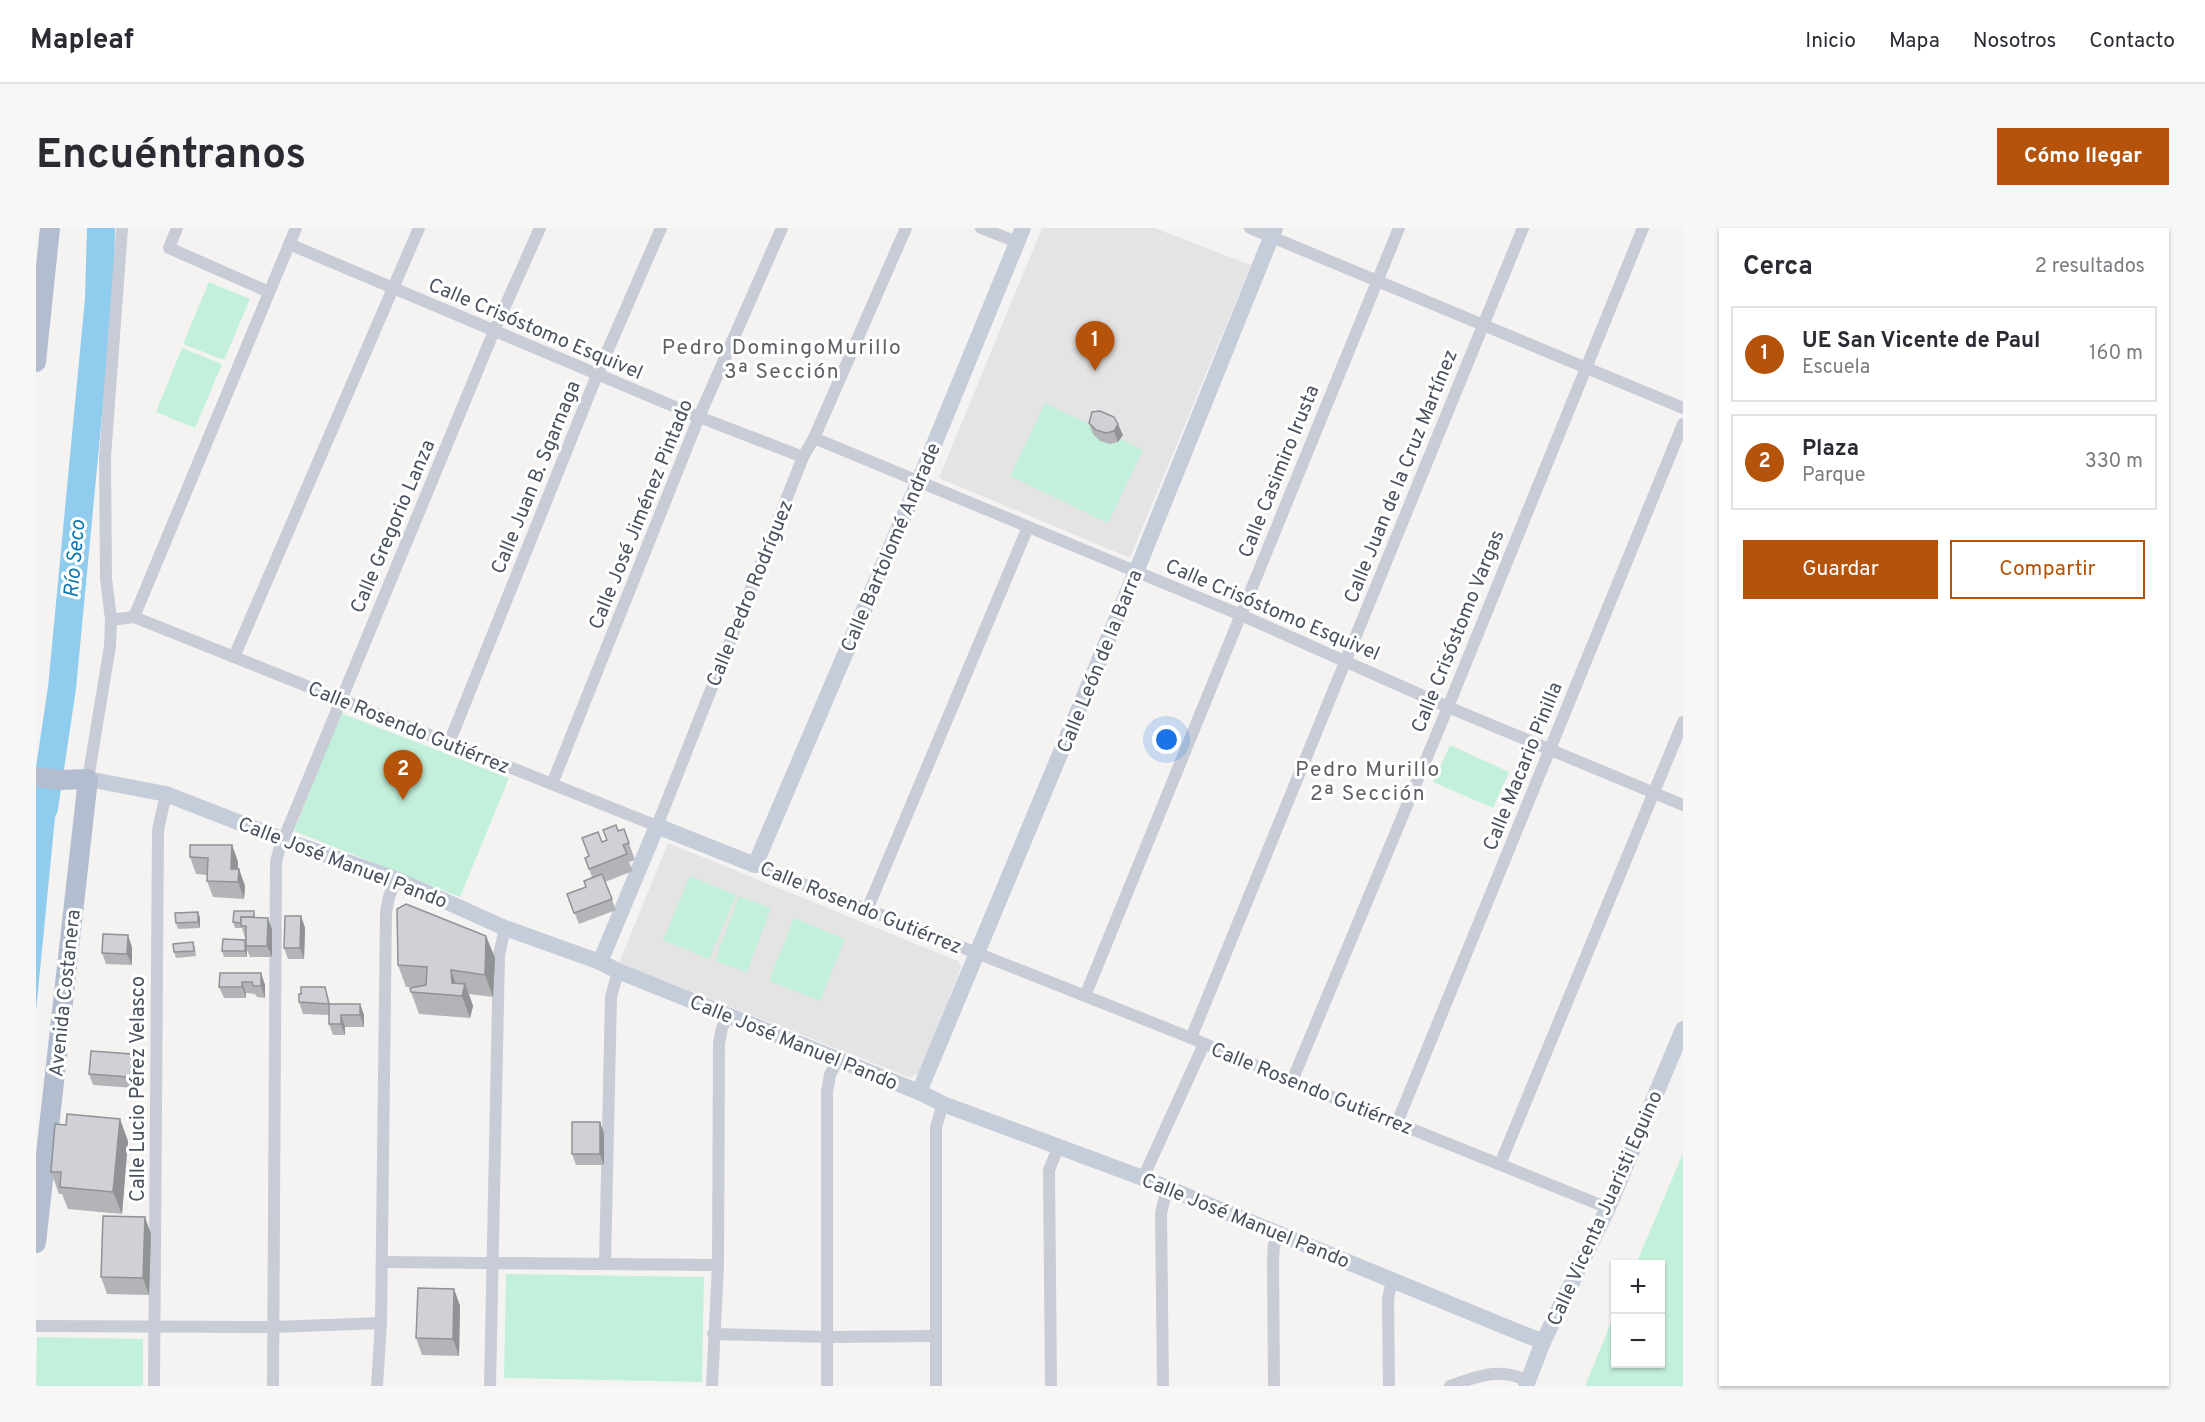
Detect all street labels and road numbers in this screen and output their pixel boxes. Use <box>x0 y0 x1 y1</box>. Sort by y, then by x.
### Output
street label: Calle Crisóstomo Esquivel <box>424 273 646 387</box>
street label: Calle Juan de la Cruz Martínez <box>1339 346 1465 607</box>
street label: Calle Juan B. Sgarnaga <box>486 377 588 578</box>
street label: Calle Casimiro Irusta <box>1233 382 1326 562</box>
street label: Calle José Jiménez Pintado <box>584 396 700 634</box>
street label: Calle Gregorio Lanza <box>345 436 442 618</box>
street label: Calle Bartolomé Andrade <box>836 439 948 656</box>
street label: Calle Pedro Rodríguez <box>702 497 800 691</box>
street label: Calle Crisóstomo Vargas <box>1406 527 1511 737</box>
street label: Calle Crisóstomo Esquivel <box>1161 554 1383 668</box>
street label: Calle León de la Barra <box>1052 566 1150 757</box>
street label: Calle Rosendo Gutiérrez <box>303 676 513 781</box>
street label: Calle Macario Pinilla <box>1478 678 1570 855</box>
street label: Calle José Manuel Pando <box>234 812 451 916</box>
street label: Calle Rosendo Gutiérrez <box>755 856 965 961</box>
street label: Avenida Costanera <box>44 908 88 1078</box>
street label: Calle Lucio Pérez Velasco <box>126 976 152 1202</box>
street label: Calle José Manuel Pando <box>685 990 901 1098</box>
street label: Calle Rosendo Gutiérrez <box>1206 1037 1416 1142</box>
street label: Calle Vicenta Juaristi Eguino <box>1542 1087 1670 1331</box>
street label: Calle José Manuel Pando <box>1137 1168 1353 1276</box>

